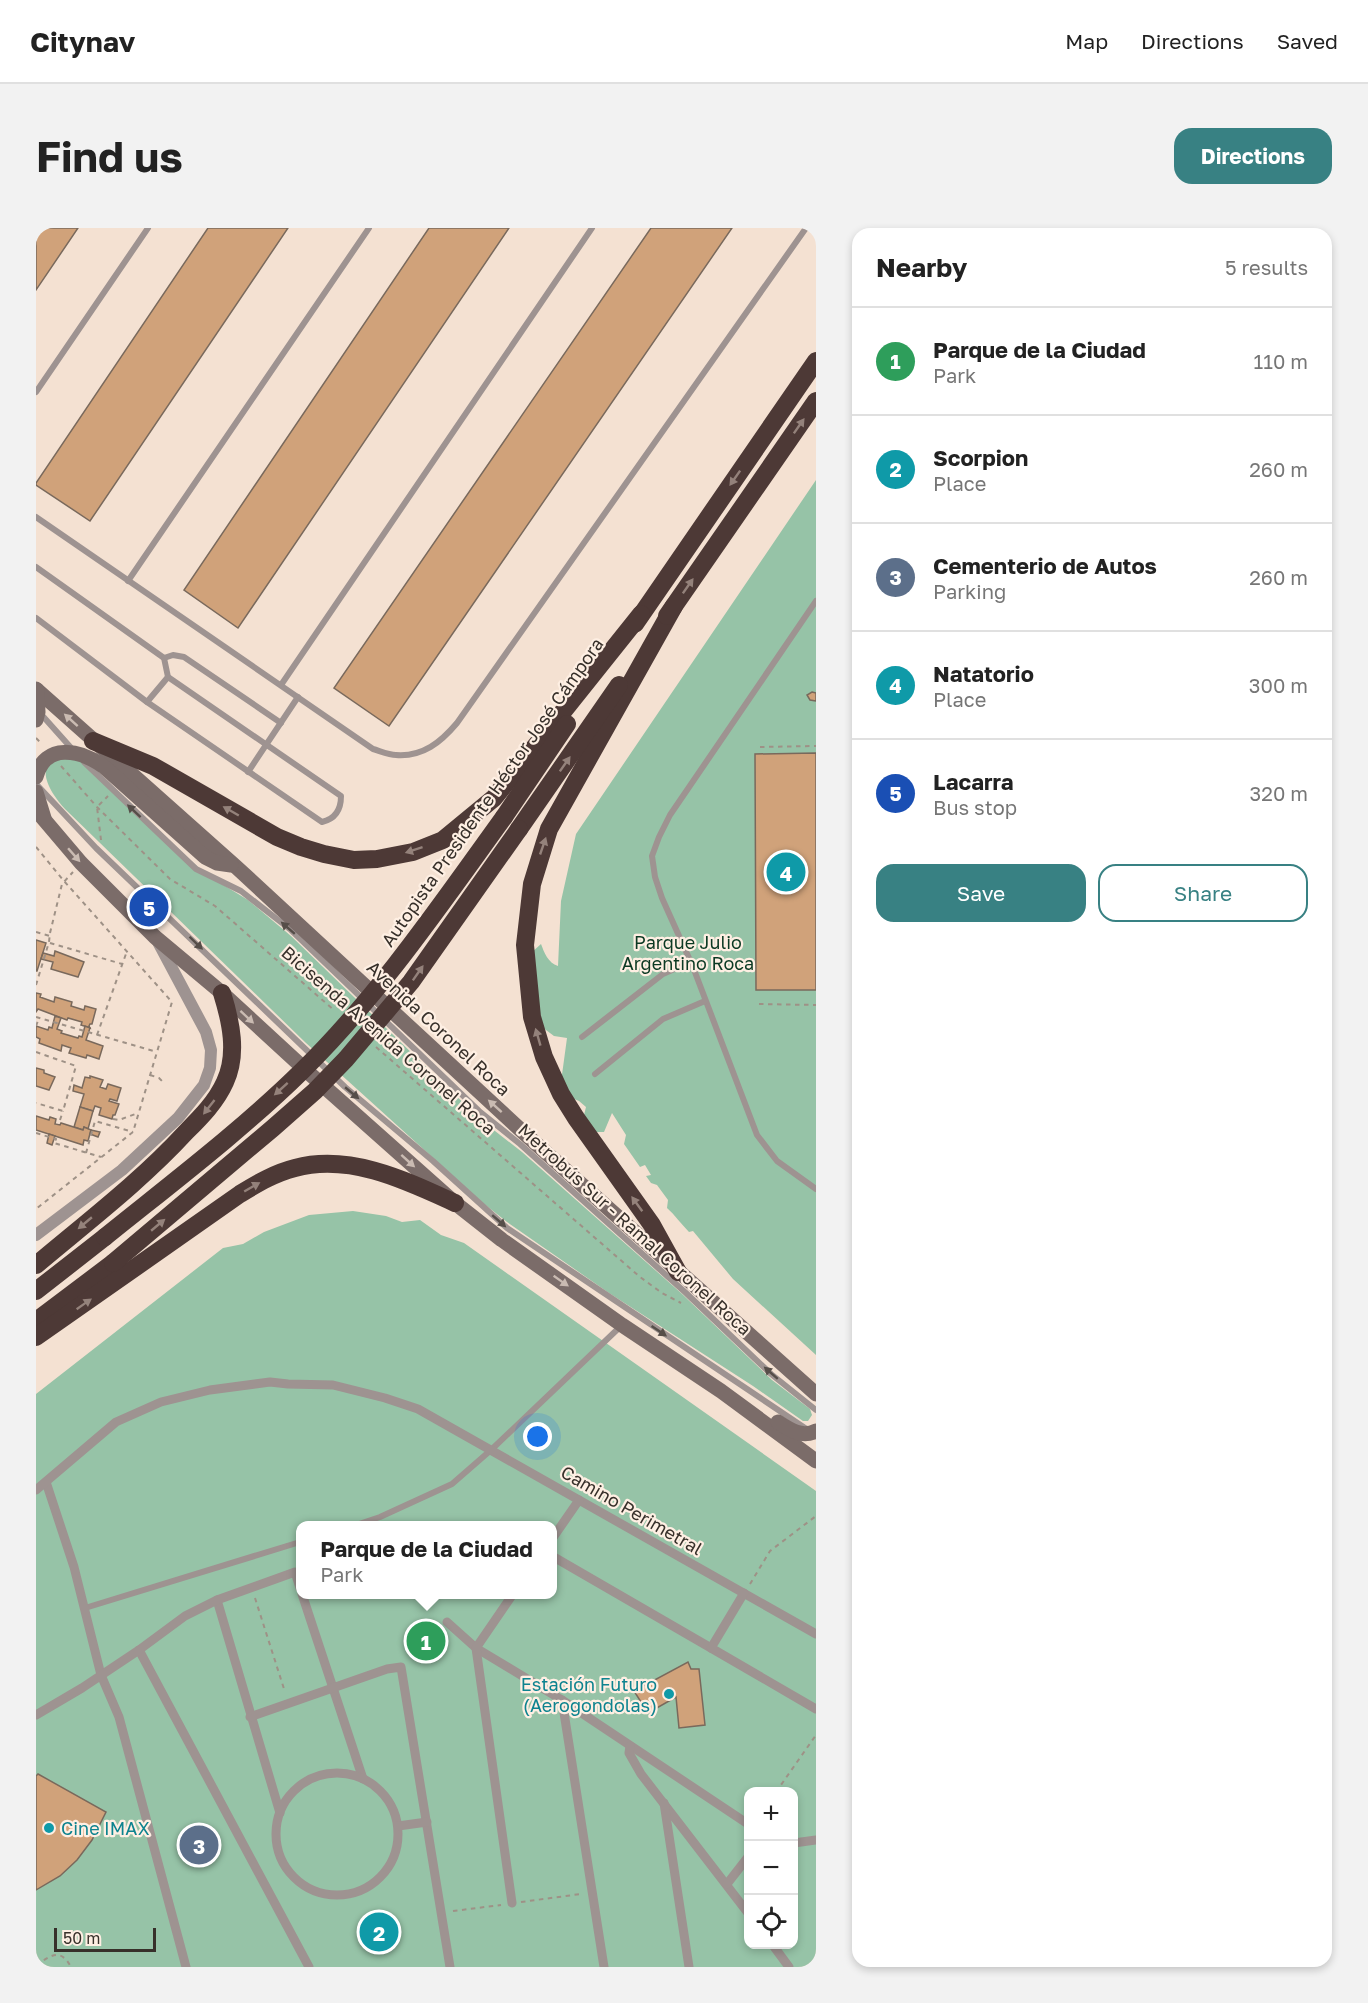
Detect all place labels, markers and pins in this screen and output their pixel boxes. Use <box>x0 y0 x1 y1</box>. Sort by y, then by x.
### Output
pin: 4 <box>766 850 806 894</box>
pin: 5 <box>130 884 168 930</box>
pin: 1 <box>406 1618 446 1664</box>
place label: Estación Futuro (Aerogondolas) <box>521 1673 657 1716</box>
marker: Estación Futuro (Aerogondolas) <box>662 1687 676 1701</box>
place label: Cine IMAX <box>61 1817 150 1839</box>
marker: Cine IMAX <box>42 1821 56 1835</box>
pin: 3 <box>180 1822 218 1868</box>
pin: 2 <box>360 1910 398 1954</box>

